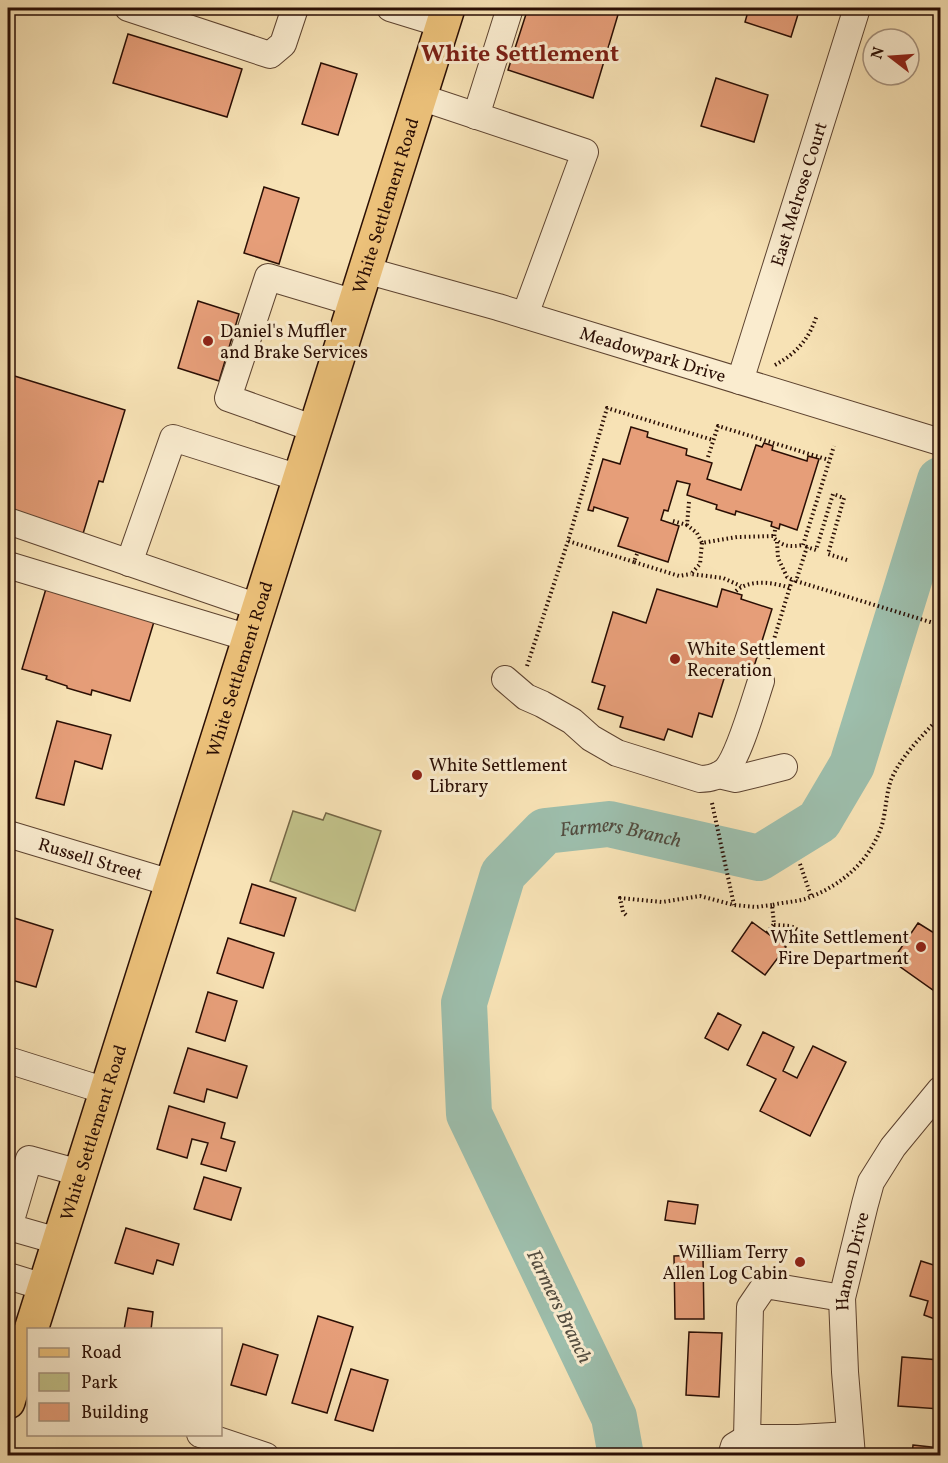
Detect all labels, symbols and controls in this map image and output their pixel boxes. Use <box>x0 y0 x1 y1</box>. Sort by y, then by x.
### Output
north arrow <box>861 27 921 87</box>
district label: White Settlement <box>421 38 619 72</box>
text: N <box>866 44 891 62</box>
street label: White Settlement Road <box>348 115 427 297</box>
street label: East Melrose Court <box>766 119 834 270</box>
place label: Daniel's Muffler and Brake Services <box>220 320 368 366</box>
street label: Meadowpark Drive <box>576 322 729 390</box>
marker: Daniel's Muffler and Brake Services <box>201 334 215 348</box>
street label: White Settlement Road <box>201 579 280 761</box>
place label: White Settlement Receration <box>687 638 826 684</box>
marker: White Settlement Receration <box>668 652 682 666</box>
place label: White Settlement Library <box>429 754 568 800</box>
marker: White Settlement Library <box>410 768 424 782</box>
water label: Farmers Branch <box>558 812 684 856</box>
street label: Russell Street <box>35 833 145 888</box>
place label: White Settlement Fire Department <box>770 926 909 972</box>
marker: White Settlement Fire Department <box>914 940 928 954</box>
street label: White Settlement Road <box>55 1042 134 1224</box>
street label: Hanon Drive <box>831 1210 877 1311</box>
place label: William Terry Allen Log Cabin <box>663 1241 788 1287</box>
water label: Farmers Branch <box>519 1245 598 1369</box>
marker: William Terry Allen Log Cabin <box>793 1255 807 1269</box>
legend <box>27 1328 222 1436</box>
text: Road <box>81 1341 122 1366</box>
text: Park <box>81 1371 118 1396</box>
text: Building <box>81 1401 149 1426</box>

